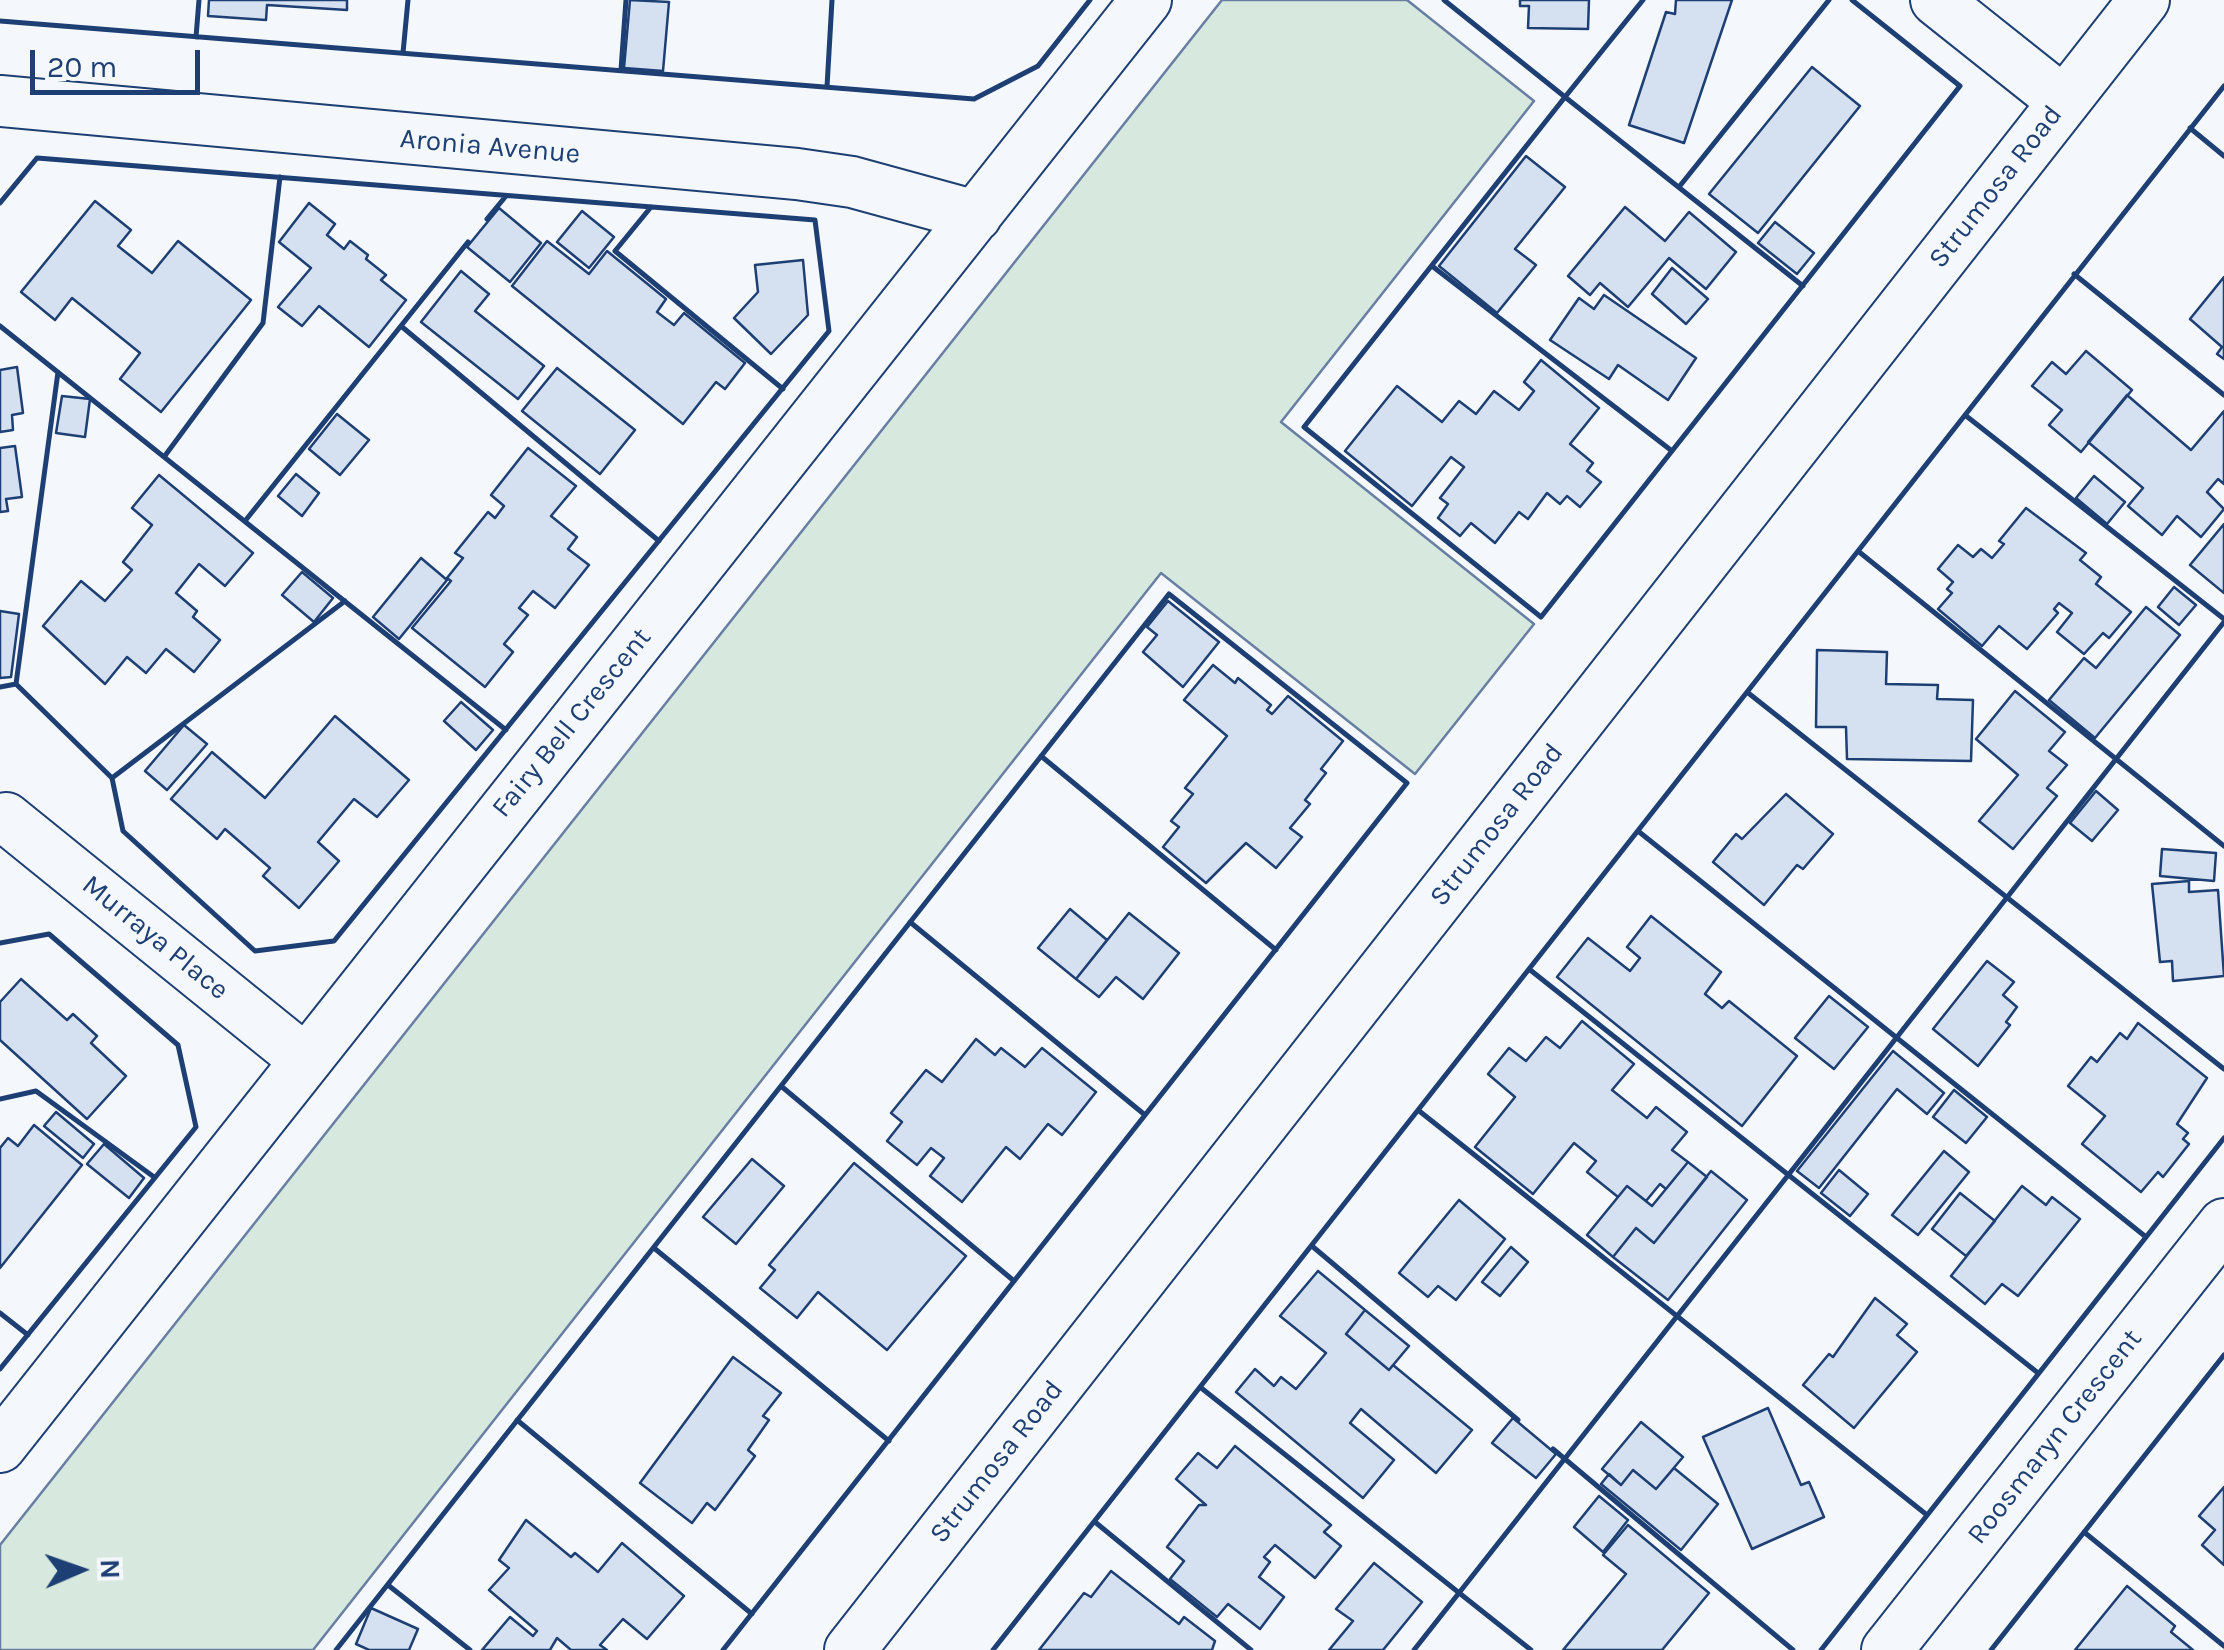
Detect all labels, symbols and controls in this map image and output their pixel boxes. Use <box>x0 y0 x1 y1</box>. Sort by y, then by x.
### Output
scale bar <box>35 30 205 92</box>
text: 20 m <box>47 49 117 85</box>
street label: Strumosa Road <box>1922 99 2070 275</box>
street label: Aronia Avenue <box>398 122 582 172</box>
street label: Fairy Bell Crescent <box>485 621 659 825</box>
street label: Strumosa Road <box>1423 737 1571 913</box>
street label: Murraya Place <box>75 869 235 1007</box>
street label: Roosmaryn Crescent <box>1961 1323 2149 1551</box>
street label: Strumosa Road <box>923 1374 1071 1550</box>
north arrow <box>30 1520 130 1620</box>
text: N <box>94 1558 127 1580</box>

